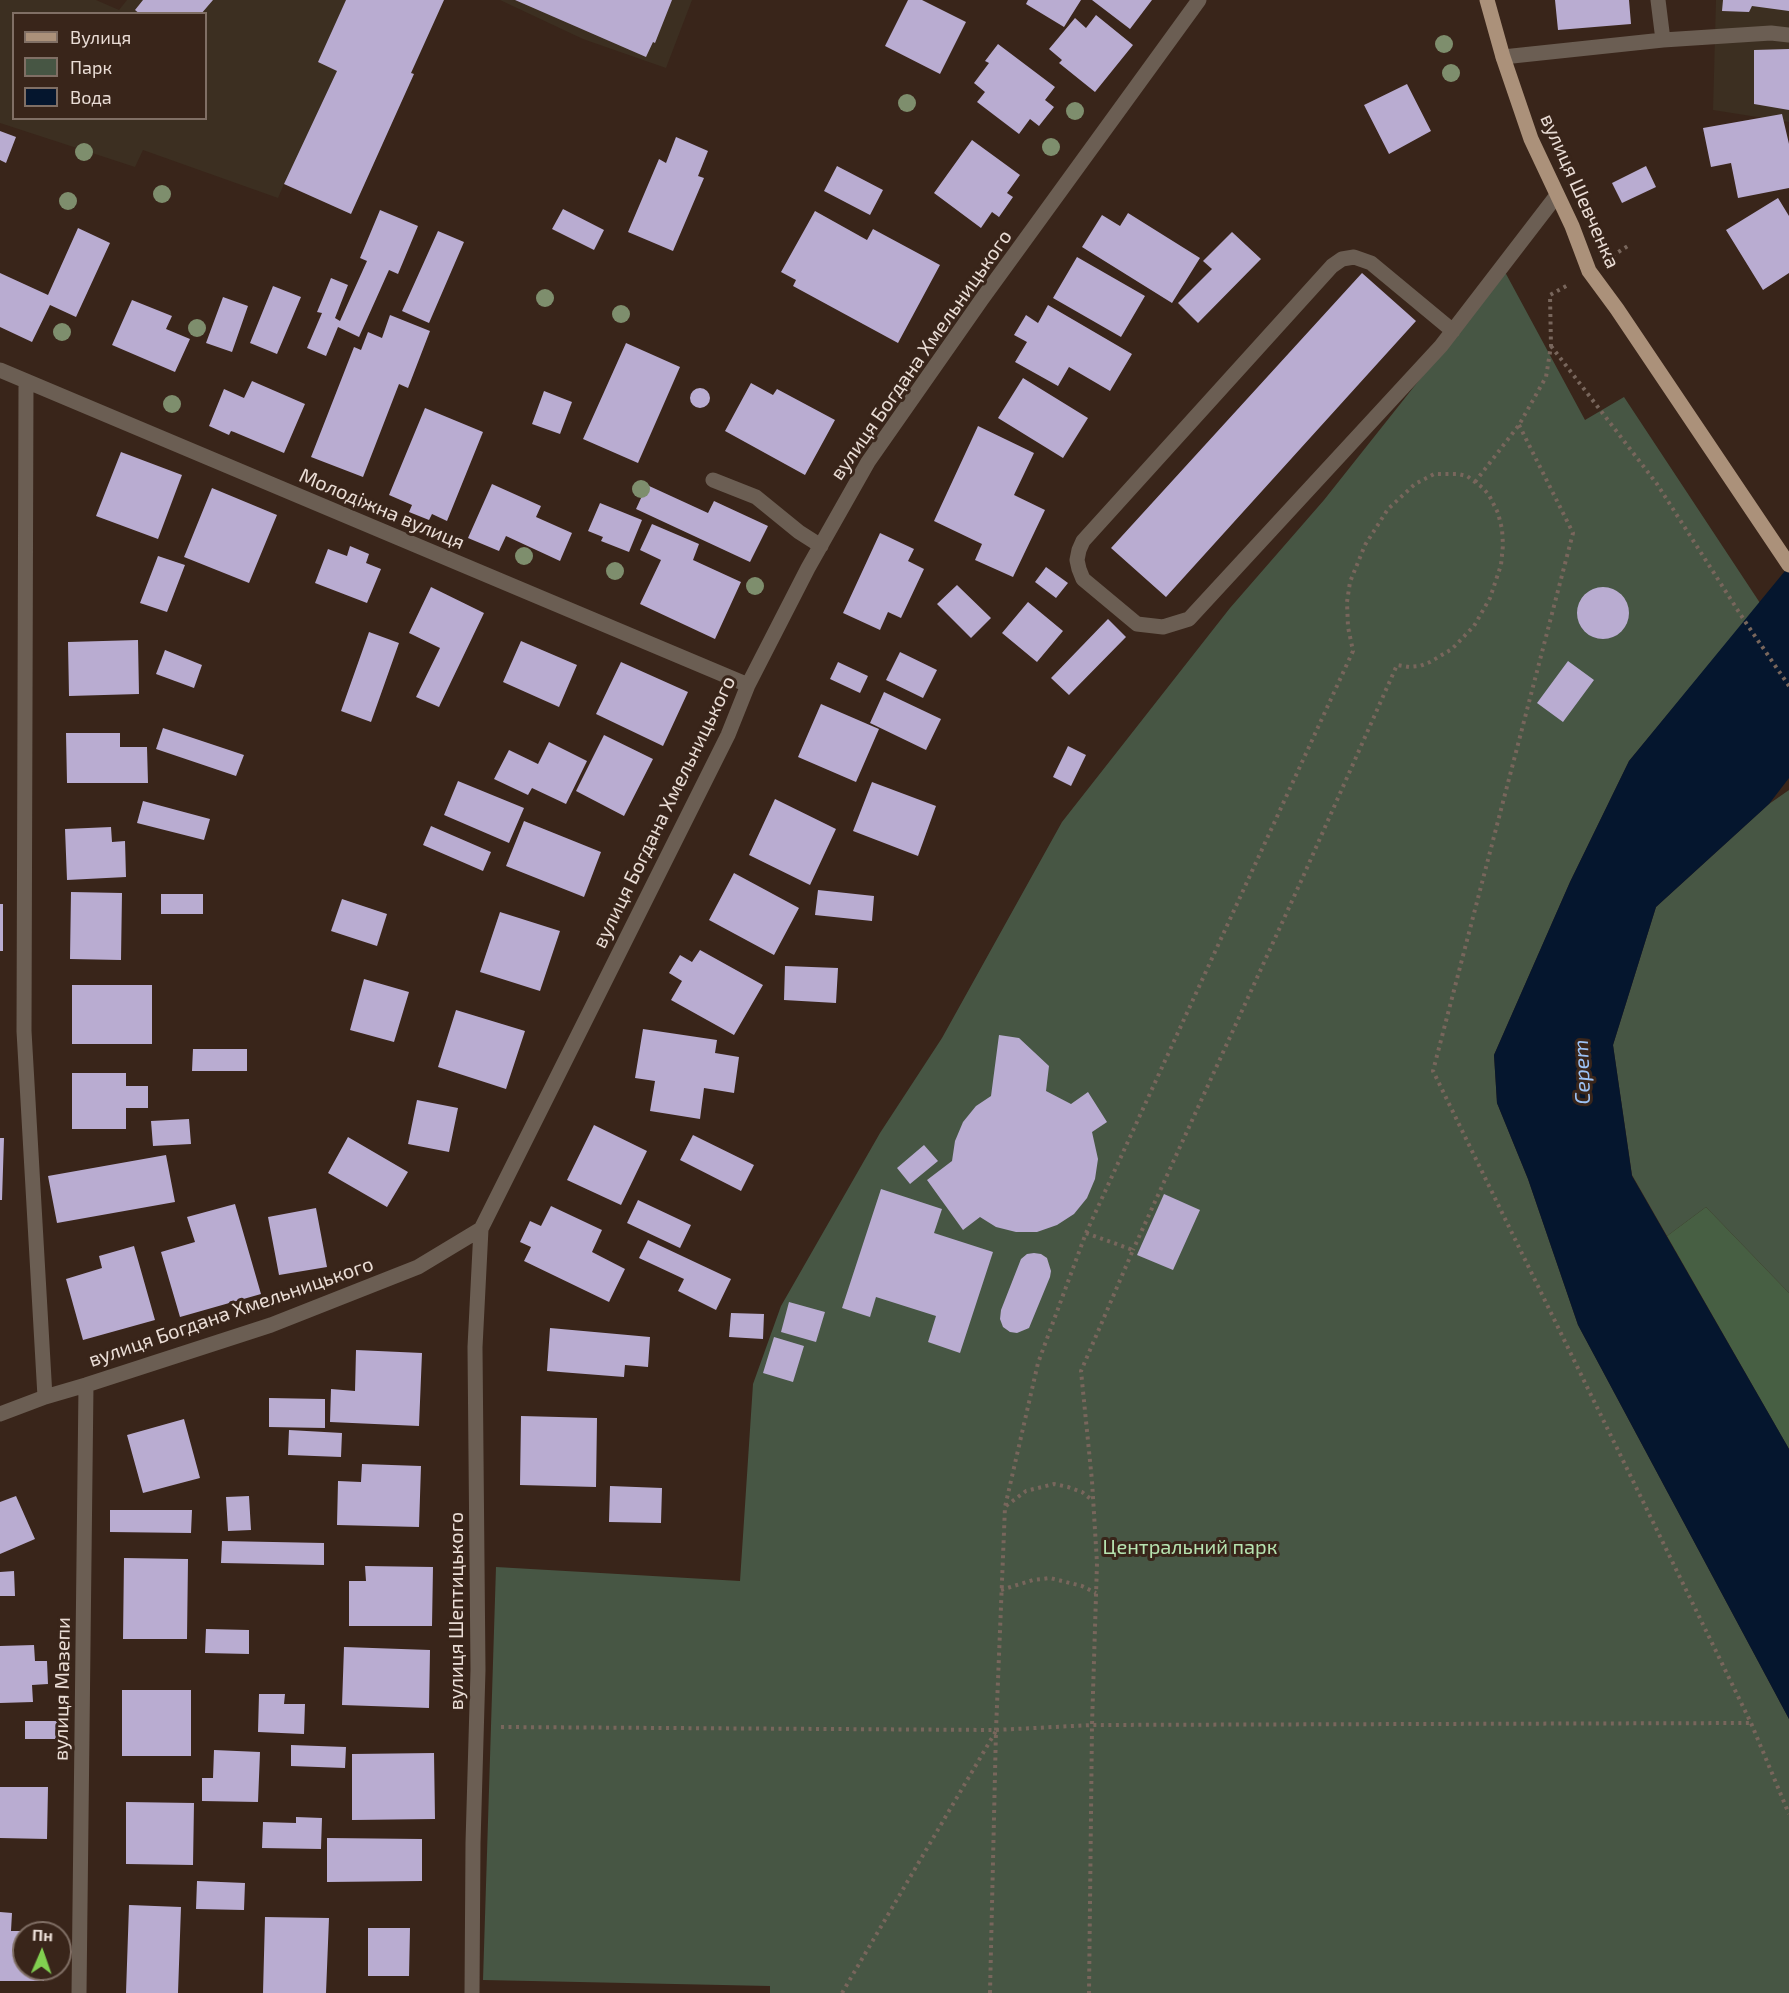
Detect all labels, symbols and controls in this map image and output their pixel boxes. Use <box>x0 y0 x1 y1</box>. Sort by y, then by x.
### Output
legend <box>12 12 207 120</box>
text: Вулиця <box>70 26 131 48</box>
text: Парк <box>70 56 112 78</box>
text: Вода <box>70 86 112 108</box>
street label: вулиця Шевченка <box>1535 110 1625 272</box>
street label: вулиця Богдана Хмельницького <box>825 225 1017 485</box>
street label: Молодіжна вулиця <box>296 463 468 555</box>
street label: вулиця Богдана Хмельницького <box>587 672 741 952</box>
water label: Серет <box>1568 1039 1596 1105</box>
street label: вулиця Богдана Хмельницького <box>85 1252 377 1372</box>
street label: вулиця Шептицького <box>444 1512 468 1710</box>
park label: Центральний парк <box>1103 1535 1277 1559</box>
street label: вулиця Мазепи <box>49 1617 75 1761</box>
north arrow <box>12 1921 72 1981</box>
text: Пн <box>32 1925 53 1944</box>

